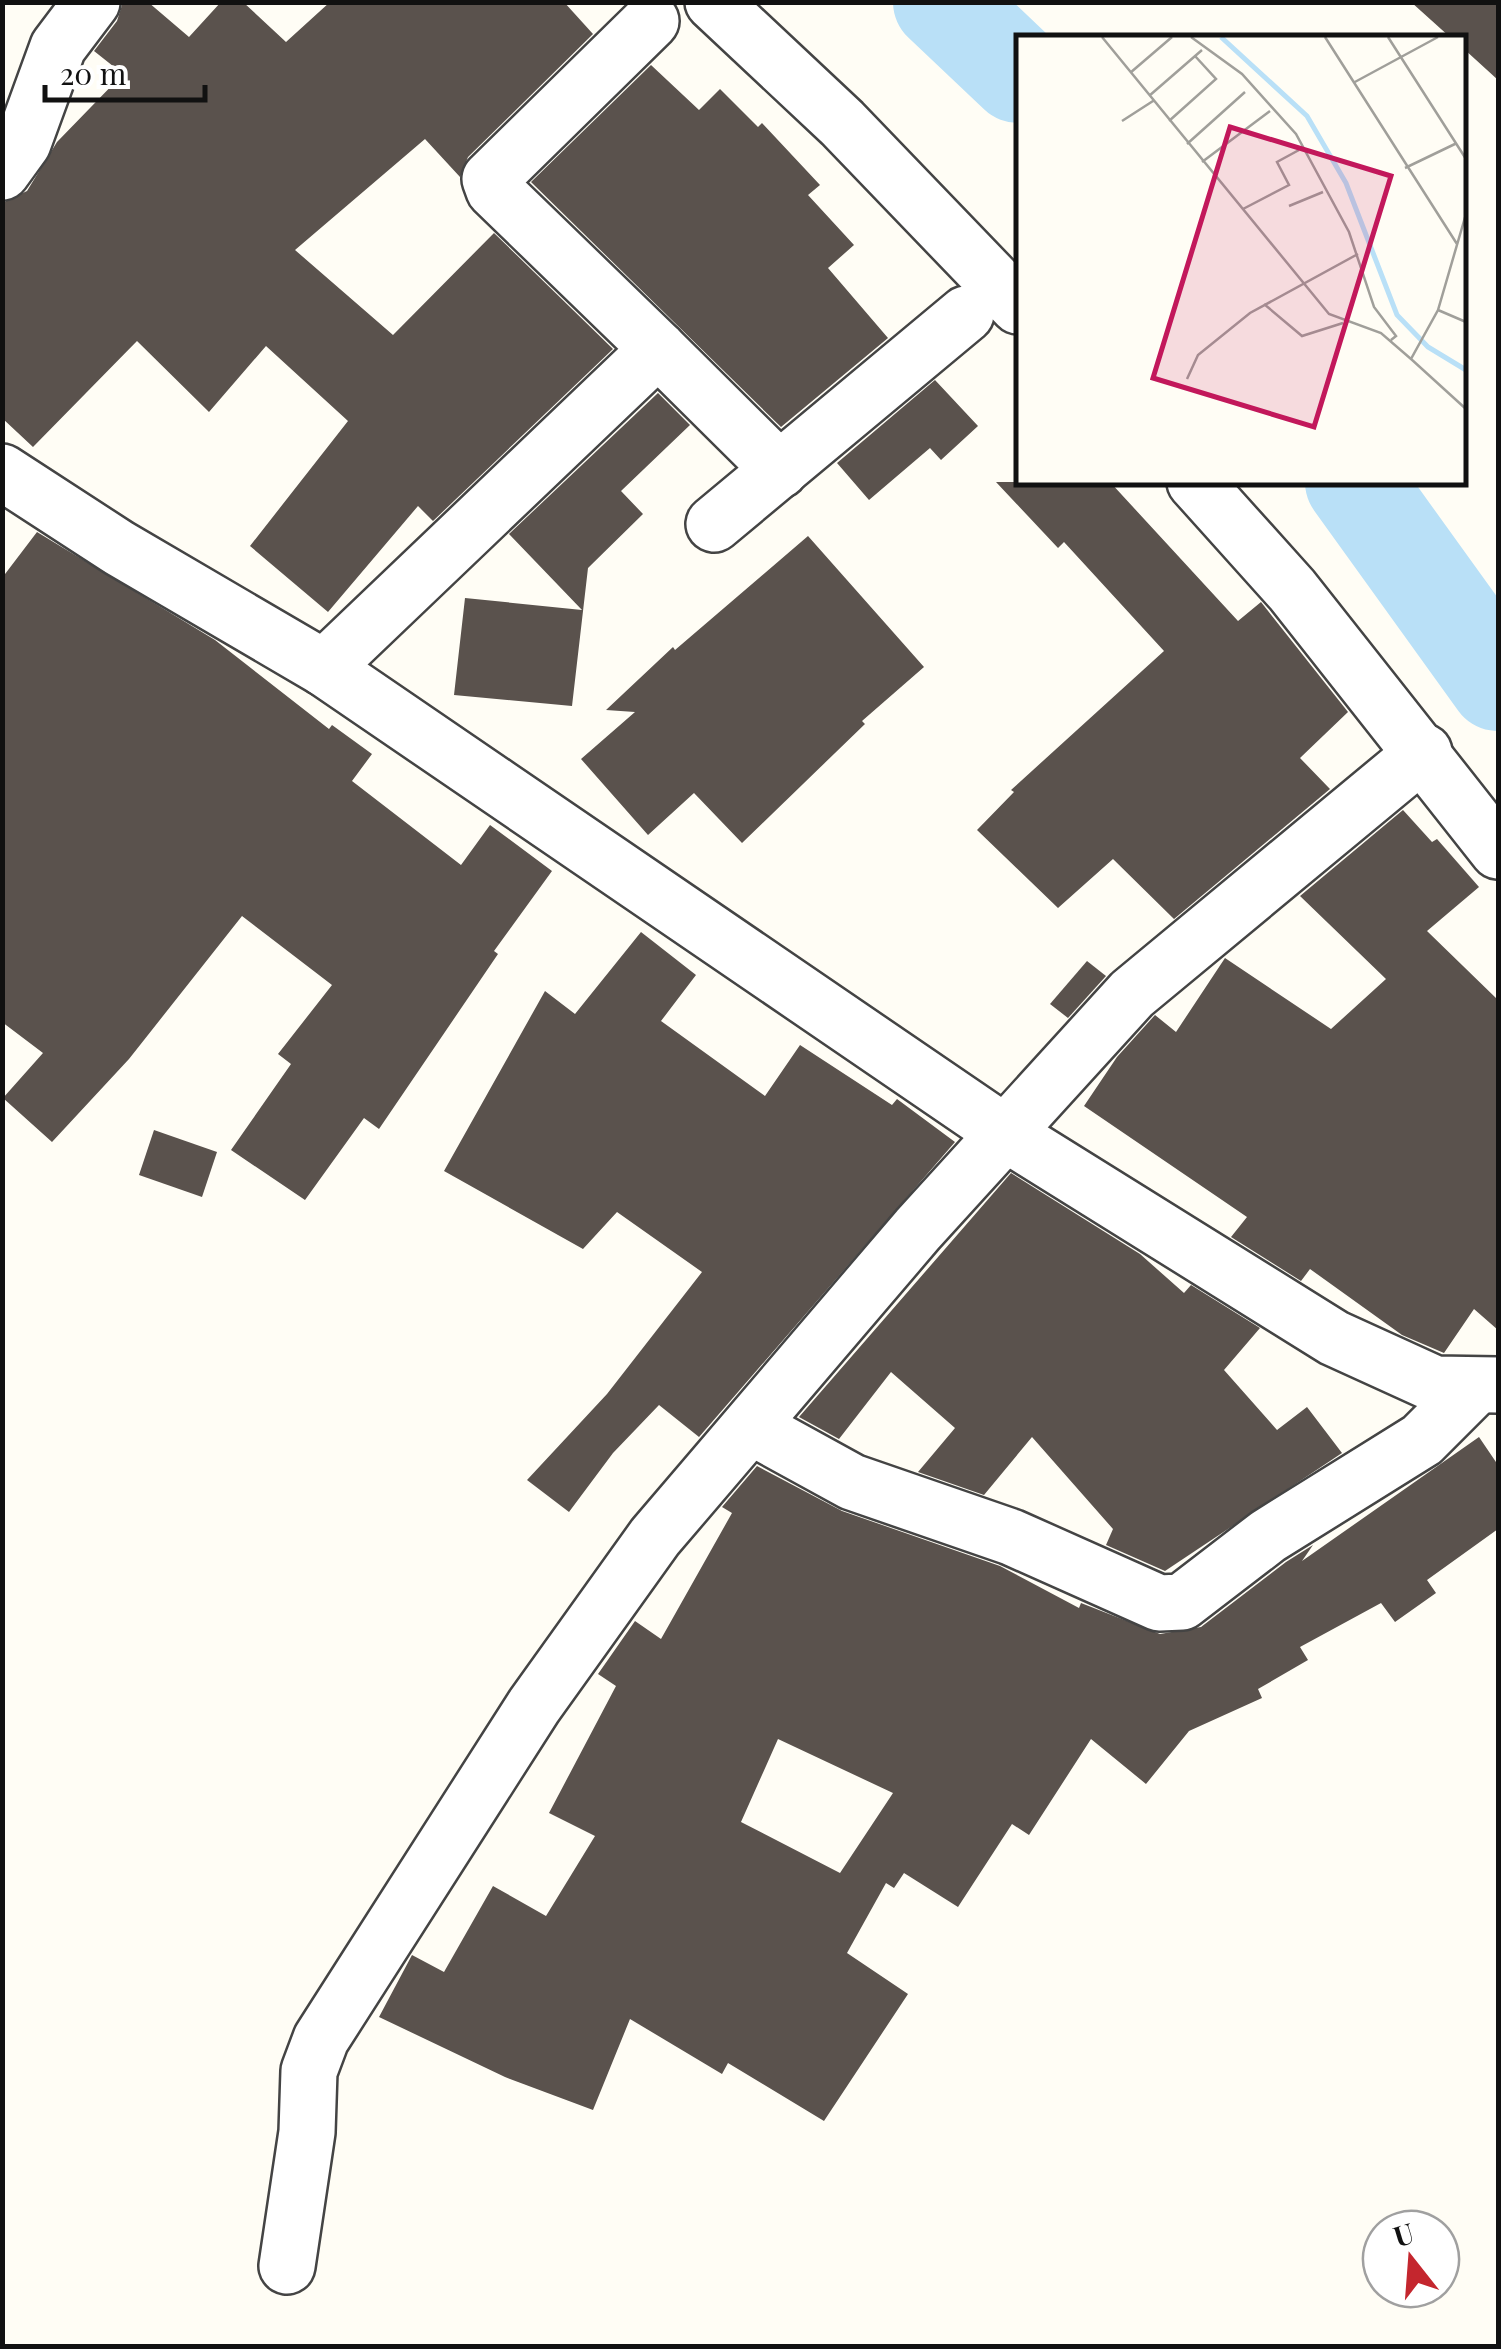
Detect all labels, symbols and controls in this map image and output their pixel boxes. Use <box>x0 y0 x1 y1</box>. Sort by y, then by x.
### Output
inset map <box>1016 35 1466 485</box>
scale bar <box>45 40 205 102</box>
text: 20 m <box>60 53 127 93</box>
north arrow <box>1361 2209 1461 2309</box>
text: U <box>1389 2213 1418 2254</box>

